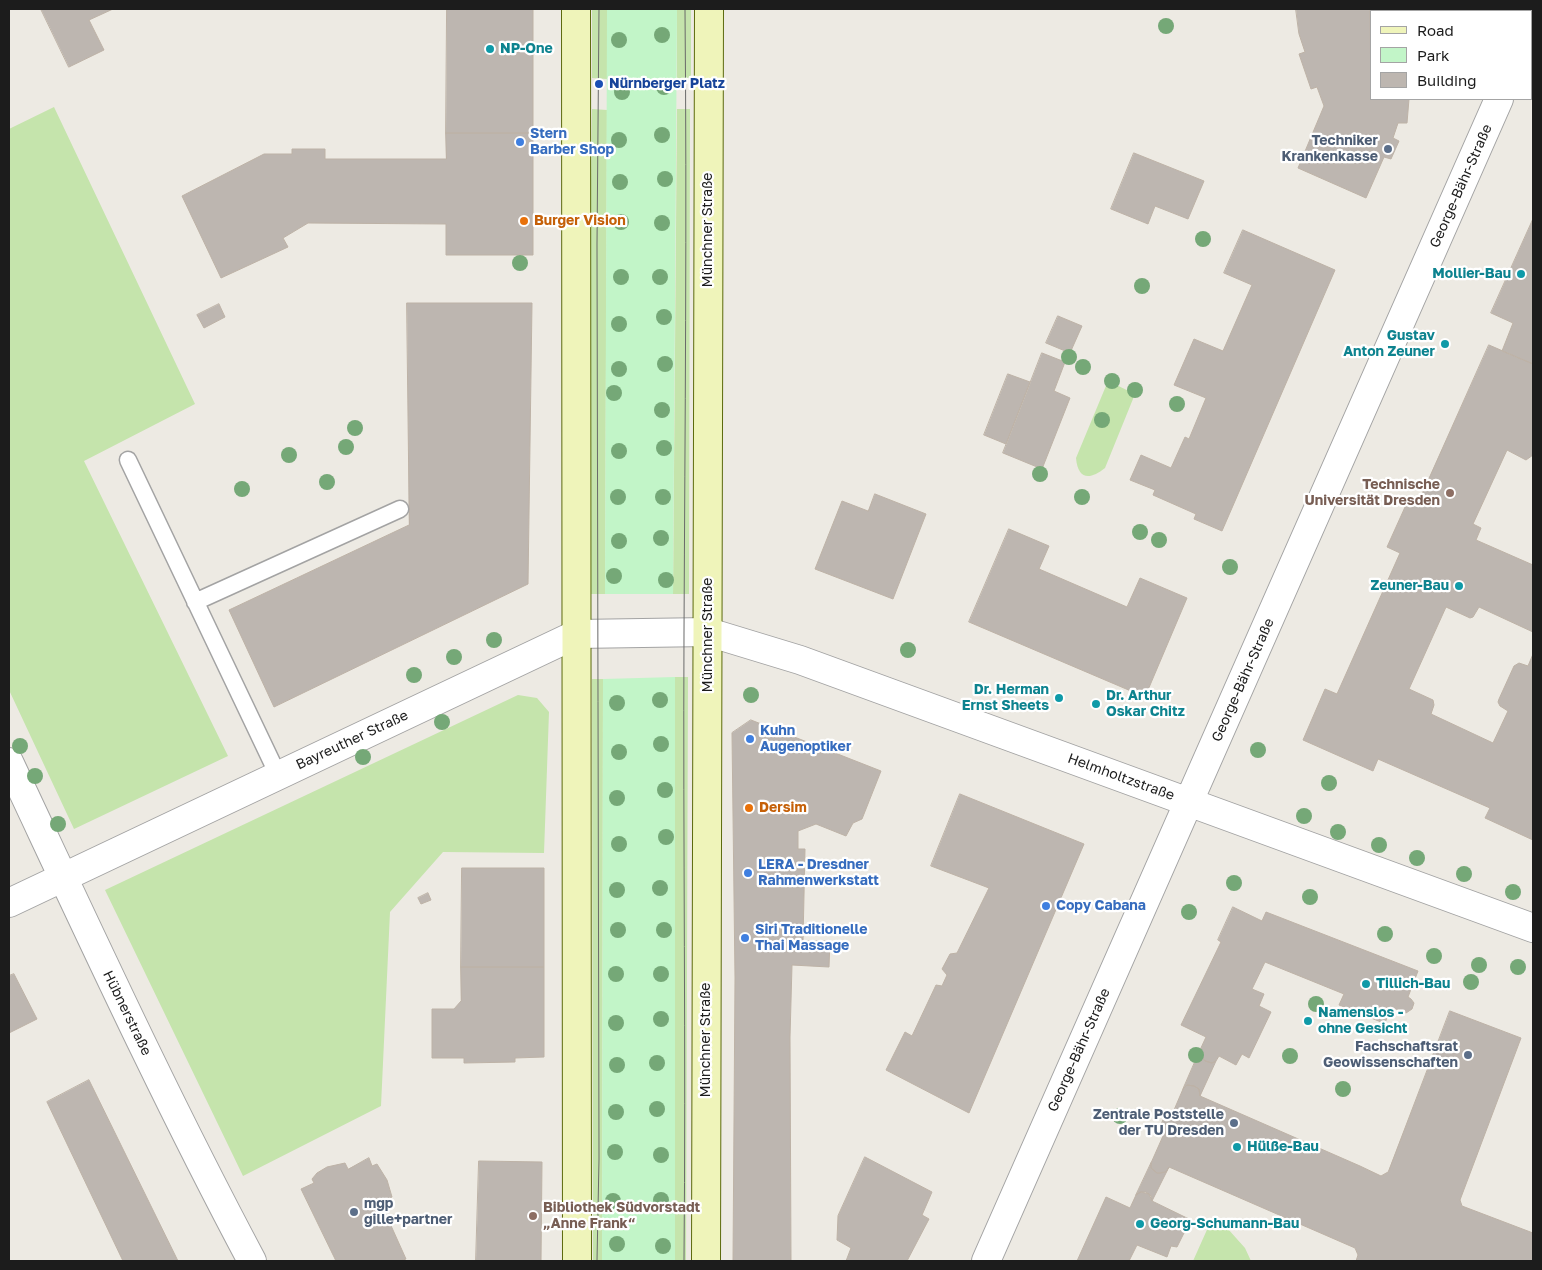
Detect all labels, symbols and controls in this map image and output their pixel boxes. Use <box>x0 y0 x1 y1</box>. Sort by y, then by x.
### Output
legend <box>1370 10 1532 100</box>
text: Road <box>1417 21 1454 39</box>
place label: NP-One <box>500 41 553 57</box>
marker: NP-One <box>484 43 496 55</box>
text: Park <box>1417 46 1449 64</box>
text: Building <box>1417 71 1477 89</box>
place label: Nürnberger Platz <box>609 76 725 92</box>
marker: Nürnberger Platz <box>593 78 605 90</box>
street label: George-Bähr-Straße <box>1426 122 1496 250</box>
place label: Stern Barber Shop <box>530 126 614 158</box>
place label: Techniker Krankenkasse <box>1281 133 1378 166</box>
marker: Stern Barber Shop <box>514 136 526 148</box>
marker: Techniker Krankenkasse <box>1382 143 1394 155</box>
street label: Münchner Straße <box>700 173 716 287</box>
place label: Burger Vision <box>534 213 626 229</box>
marker: Burger Vision <box>518 215 530 227</box>
place label: Mollier-Bau <box>1432 266 1511 282</box>
marker: Mollier-Bau <box>1515 268 1527 280</box>
place label: Gustav Anton Zeuner <box>1343 328 1435 361</box>
marker: Gustav Anton Zeuner <box>1439 338 1451 350</box>
place label: Technische Universität Dresden <box>1304 477 1440 510</box>
marker: Technische Universität Dresden <box>1444 487 1456 499</box>
street label: Münchner Straße <box>700 578 716 692</box>
place label: Zeuner-Bau <box>1371 578 1449 594</box>
marker: Zeuner-Bau <box>1453 580 1465 592</box>
street label: George-Bähr-Straße <box>1208 616 1278 744</box>
place label: Dr. Herman Ernst Sheets <box>962 682 1049 714</box>
place label: Dr. Arthur Oskar Chitz <box>1106 688 1185 720</box>
marker: Dr. Herman Ernst Sheets <box>1053 692 1065 704</box>
marker: Dr. Arthur Oskar Chitz <box>1090 698 1102 710</box>
street label: Bayreuther Straße <box>293 707 411 773</box>
place label: Kuhn Augenoptiker <box>760 723 851 756</box>
marker: Kuhn Augenoptiker <box>744 733 756 745</box>
street label: Helmholtzstraße <box>1065 750 1177 804</box>
place label: Dersim <box>759 800 807 816</box>
marker: Dersim <box>743 802 755 814</box>
place label: LERA - Dresdner Rahmenwerkstatt <box>758 857 879 890</box>
marker: LERA - Dresdner Rahmenwerkstatt <box>742 867 754 879</box>
place label: Copy Cabana <box>1056 898 1146 914</box>
marker: Copy Cabana <box>1040 900 1052 912</box>
place label: Siri Traditionelle Thai Massage <box>755 922 868 954</box>
marker: Siri Traditionelle Thai Massage <box>739 932 751 944</box>
street label: Hübnerstraße <box>99 968 155 1058</box>
place label: Tillich-Bau <box>1376 976 1450 992</box>
marker: Tillich-Bau <box>1360 978 1372 990</box>
street label: Münchner Straße <box>698 983 714 1097</box>
street label: George-Bähr-Straße <box>1044 986 1114 1114</box>
place label: Namenslos - ohne Gesicht <box>1318 1005 1407 1038</box>
marker: Namenslos - ohne Gesicht <box>1302 1015 1314 1027</box>
place label: Fachschaftsrat Geowissenschaften <box>1323 1039 1458 1072</box>
marker: Fachschaftsrat Geowissenschaften <box>1462 1049 1474 1061</box>
place label: Zentrale Poststelle der TU Dresden <box>1093 1107 1224 1140</box>
marker: Zentrale Poststelle der TU Dresden <box>1228 1117 1240 1129</box>
place label: Hülße-Bau <box>1247 1139 1319 1155</box>
marker: Hülße-Bau <box>1231 1141 1243 1153</box>
place label: mgp gille+partner <box>364 1196 452 1228</box>
place label: Bibliothek Südvorstadt „Anne Frank“ <box>543 1200 700 1232</box>
marker: mgp gille+partner <box>348 1206 360 1218</box>
marker: Bibliothek Südvorstadt „Anne Frank“ <box>527 1210 539 1222</box>
place label: Georg-Schumann-Bau <box>1150 1216 1299 1232</box>
marker: Georg-Schumann-Bau <box>1134 1218 1146 1230</box>

